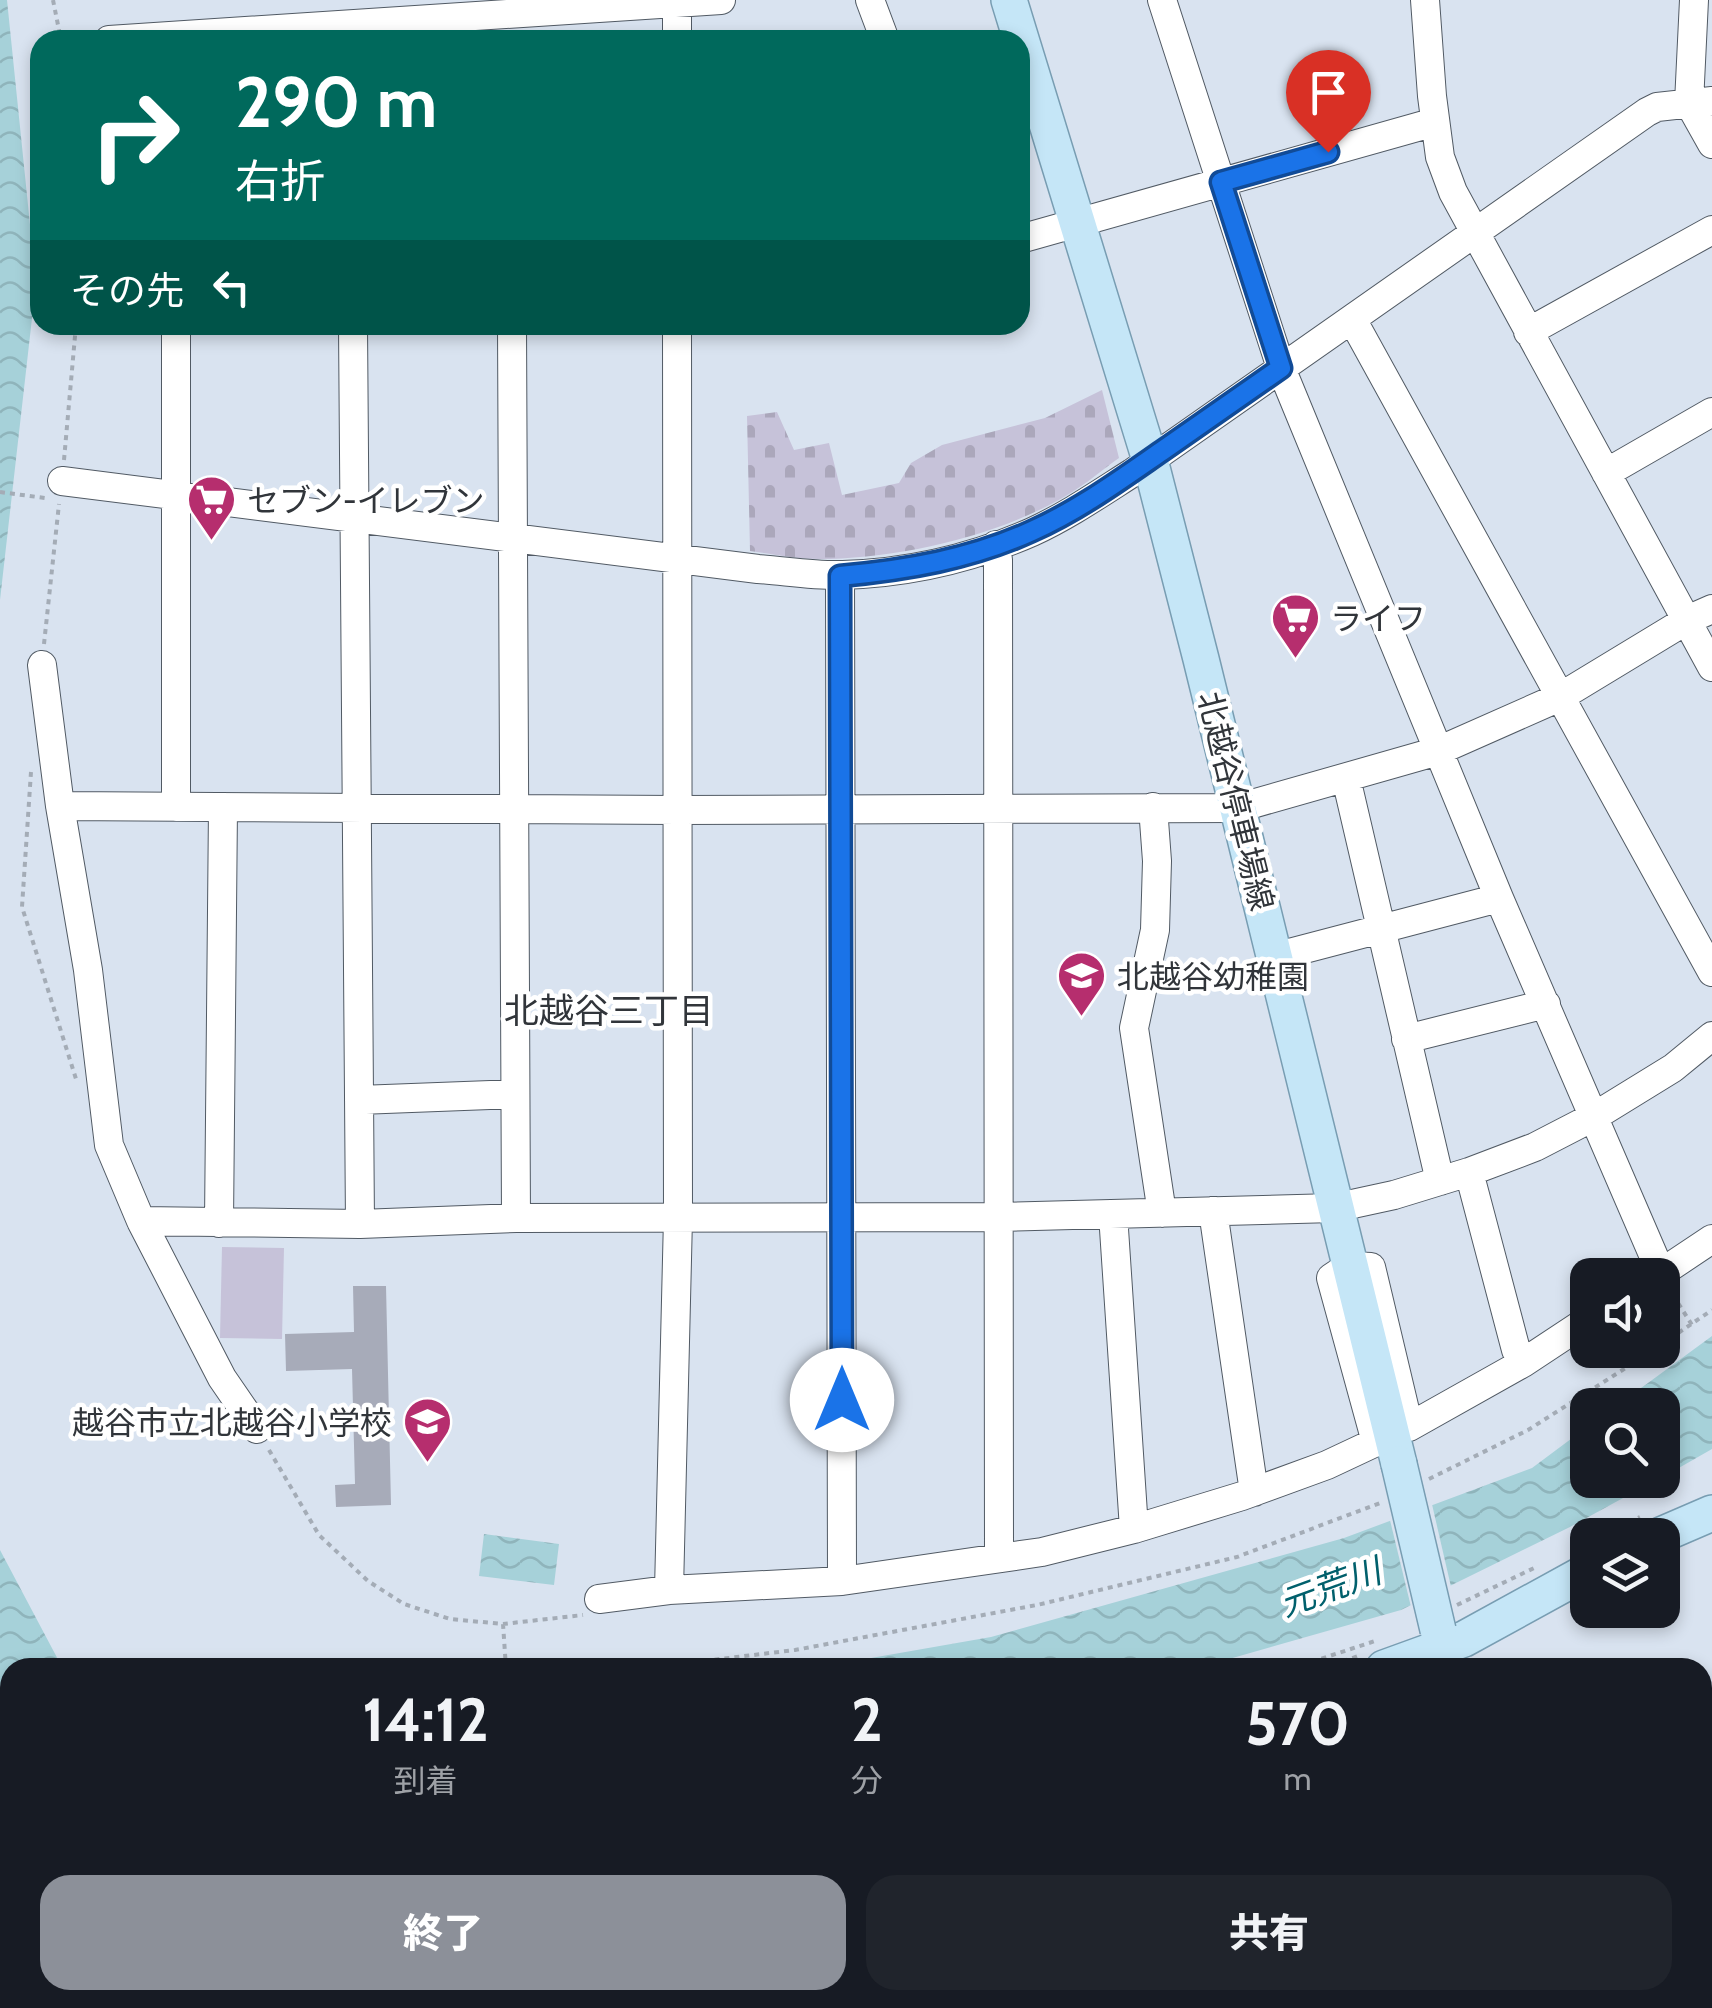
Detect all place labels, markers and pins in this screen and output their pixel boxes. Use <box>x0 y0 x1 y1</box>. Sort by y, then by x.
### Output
pin <box>1286 50 1371 153</box>
supermarket icon: セブン-イレブン <box>186 474 238 542</box>
place label: セブン-イレブン <box>247 481 485 520</box>
supermarket icon: ライフ <box>1269 592 1321 660</box>
place label: ライフ <box>1330 599 1426 638</box>
school or university icon: 北越谷幼稚園 <box>1056 950 1108 1018</box>
place label: 北越谷幼稚園 <box>1117 957 1309 996</box>
school or university icon: 越谷市立北越谷小学校 <box>401 1396 453 1464</box>
place label: 越谷市立北越谷小学校 <box>72 1403 392 1442</box>

